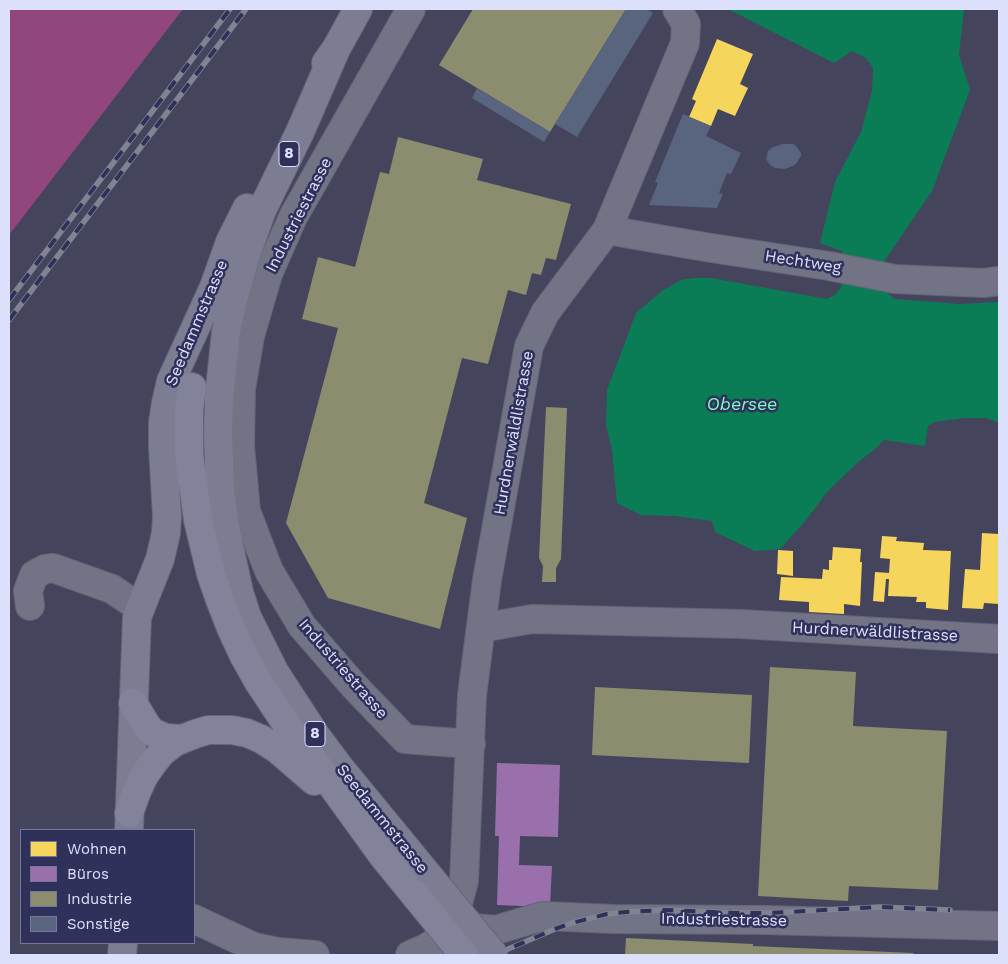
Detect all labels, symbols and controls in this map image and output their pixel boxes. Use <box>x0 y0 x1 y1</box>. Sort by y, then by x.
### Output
road number: 8 <box>279 142 299 166</box>
street label: Industriestrasse <box>262 154 336 276</box>
street label: Hechtweg <box>763 246 843 278</box>
street label: Seedammstrasse <box>162 257 232 389</box>
street label: Hurdnerwäldlistrasse <box>490 349 538 517</box>
water label: Obersee <box>707 394 777 416</box>
street label: Industriestrasse <box>294 615 392 723</box>
street label: Hurdnerwäldlistrasse <box>791 618 959 646</box>
road number: 8 <box>305 722 325 746</box>
street label: Seedammstrasse <box>332 761 432 877</box>
legend <box>20 829 195 944</box>
text: Wohnen <box>67 840 126 858</box>
text: Büros <box>67 865 109 883</box>
text: Industrie <box>67 890 132 908</box>
street label: Industriestrasse <box>661 909 787 931</box>
text: Sonstige <box>67 915 130 933</box>

